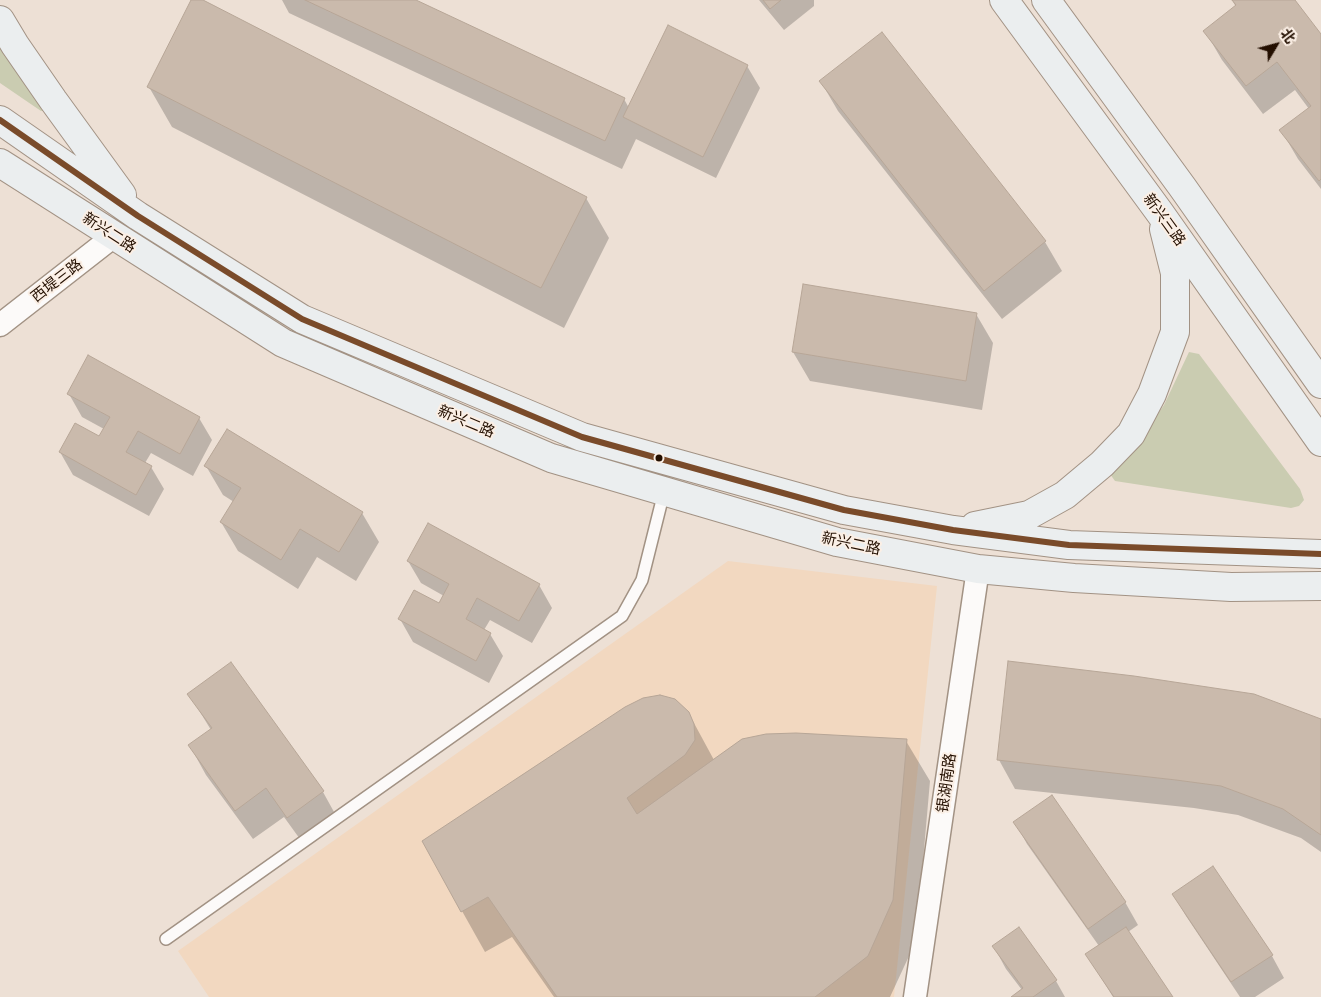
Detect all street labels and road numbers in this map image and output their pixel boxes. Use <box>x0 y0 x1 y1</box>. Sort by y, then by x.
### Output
street label: 新兴三路 <box>1139 190 1189 250</box>
street label: 新兴二路 <box>79 209 139 257</box>
street label: 西堤三路 <box>28 255 86 307</box>
street label: 新兴二路 <box>435 402 497 442</box>
street label: 新兴二路 <box>820 529 882 559</box>
street label: 银湖南路 <box>934 752 960 814</box>

